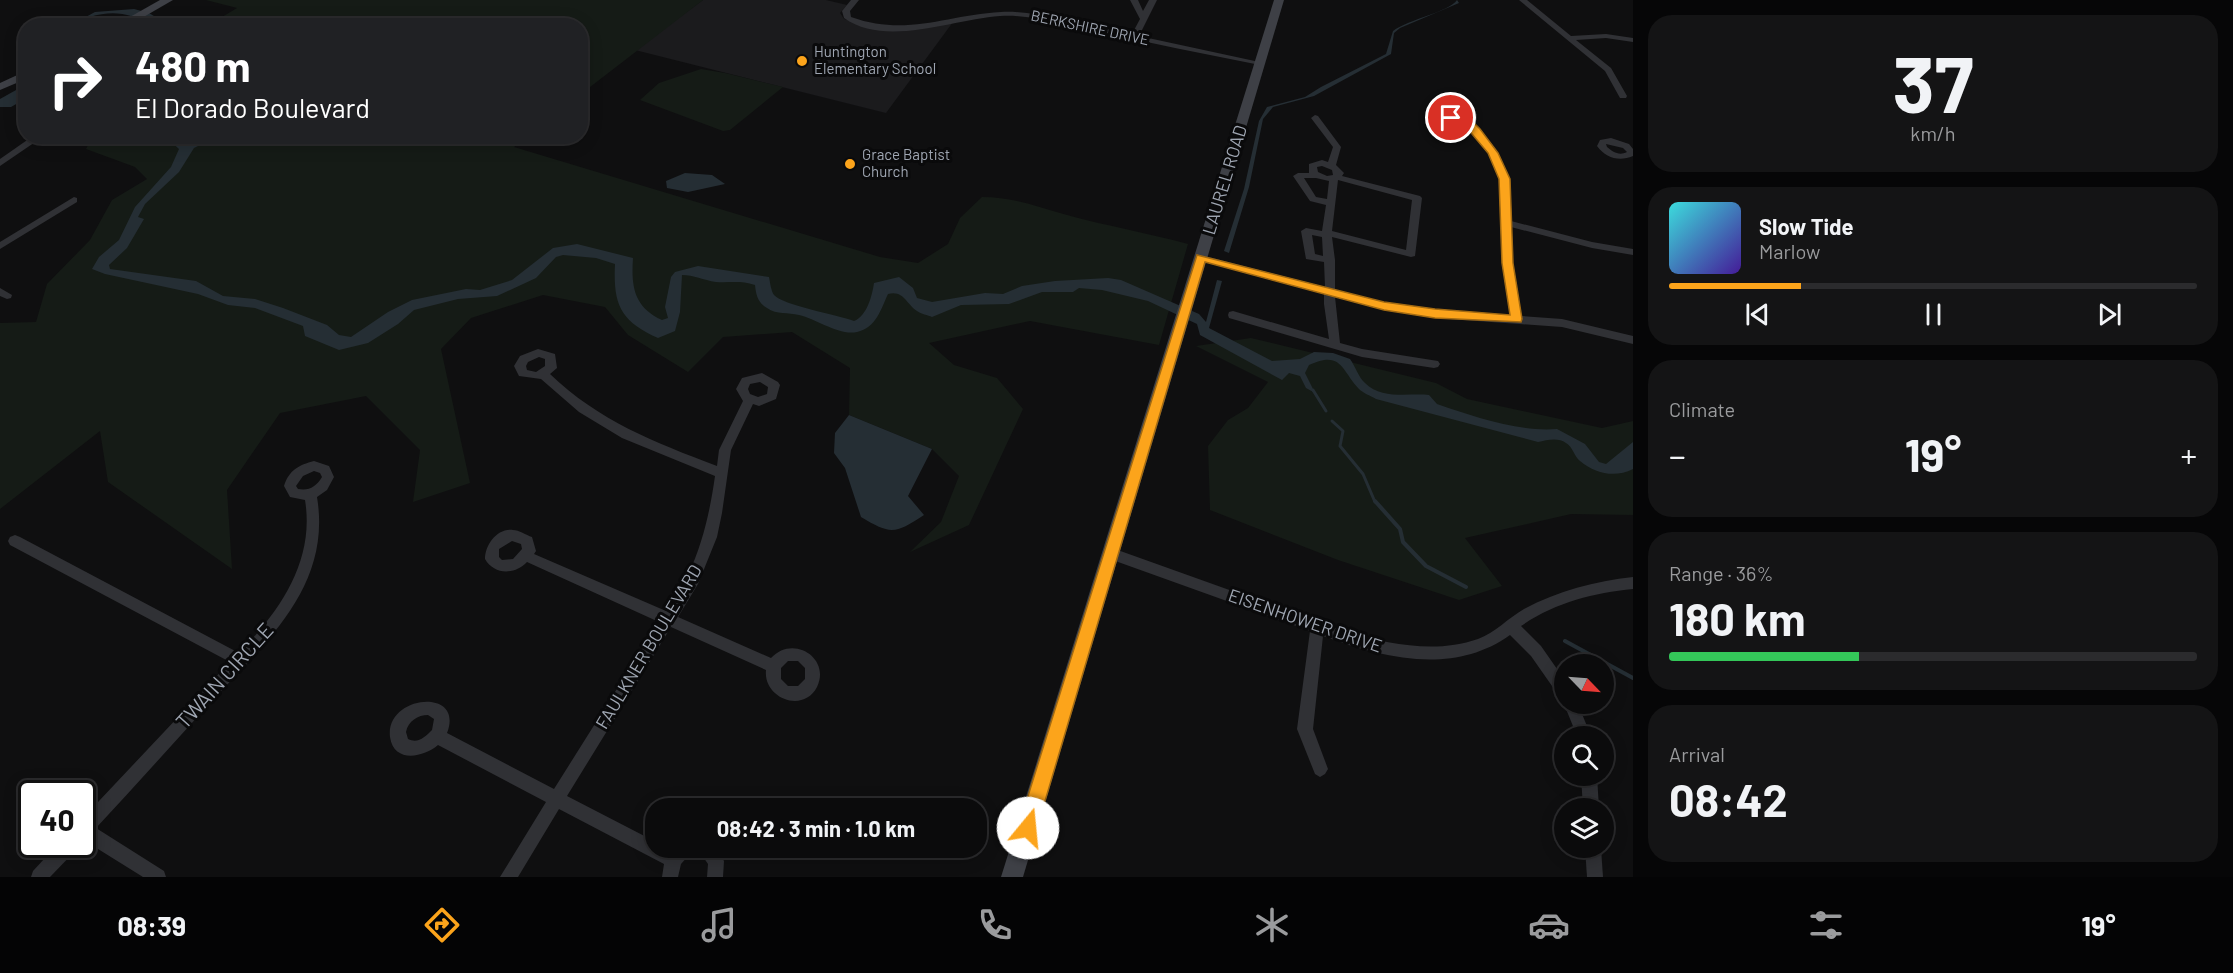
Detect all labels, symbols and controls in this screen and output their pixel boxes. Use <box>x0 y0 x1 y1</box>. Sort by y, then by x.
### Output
street label: BERKSHIRE DRIVE <box>1029 6 1151 48</box>
text: 37 <box>1893 35 1973 129</box>
text: 480 m <box>135 40 251 90</box>
icon: right <box>36 42 114 120</box>
place label: Huntington Elementary School <box>814 42 936 77</box>
marker: Huntington Elementary School <box>795 54 809 68</box>
text: El Dorado Boulevard <box>135 91 370 123</box>
pin <box>1425 92 1476 143</box>
icon: arrive <box>1434 101 1467 134</box>
text: km/h <box>1910 121 1956 145</box>
street label: LAUREL ROAD <box>1197 122 1251 237</box>
place label: Grace Baptist Church <box>862 145 950 180</box>
marker: Grace Baptist Church <box>843 157 857 171</box>
text: Slow Tide <box>1759 213 1854 239</box>
text: Marlow <box>1759 239 1820 263</box>
icon: previous <box>1741 298 1774 331</box>
icon: pause <box>1917 298 1950 331</box>
icon: next <box>2093 298 2126 331</box>
text: Climate <box>1669 397 1735 421</box>
text: 19° <box>1905 427 1961 481</box>
text: − <box>1669 435 1686 475</box>
text: + <box>2181 435 2197 475</box>
street label: FAULKNER BOULEVARD <box>590 560 706 733</box>
text: Range · 36% <box>1669 561 1773 585</box>
street label: EISENHOWER DRIVE <box>1226 583 1385 657</box>
text: 180 km <box>1669 591 1806 645</box>
street label: TWAIN CIRCLE <box>170 617 278 733</box>
north arrow <box>1554 654 1614 714</box>
map controls <box>1554 654 1614 858</box>
button: search <box>1554 726 1614 786</box>
text: Arrival <box>1669 742 1725 766</box>
text: 08:42 <box>1669 772 1788 826</box>
speed limit sign: 40 <box>18 780 96 858</box>
position arrow <box>996 796 1060 860</box>
button: layers <box>1554 798 1614 858</box>
text: 08:42 · 3 min · 1.0 km <box>717 815 915 841</box>
icon: directions <box>421 904 463 946</box>
icon: music <box>698 904 740 946</box>
icon: phone <box>974 904 1016 946</box>
icon: climate <box>1251 904 1293 946</box>
icon: car <box>1528 904 1570 946</box>
icon: filters <box>1805 904 1847 946</box>
text: 08:39 <box>117 909 186 941</box>
text: 19° <box>2081 909 2116 941</box>

